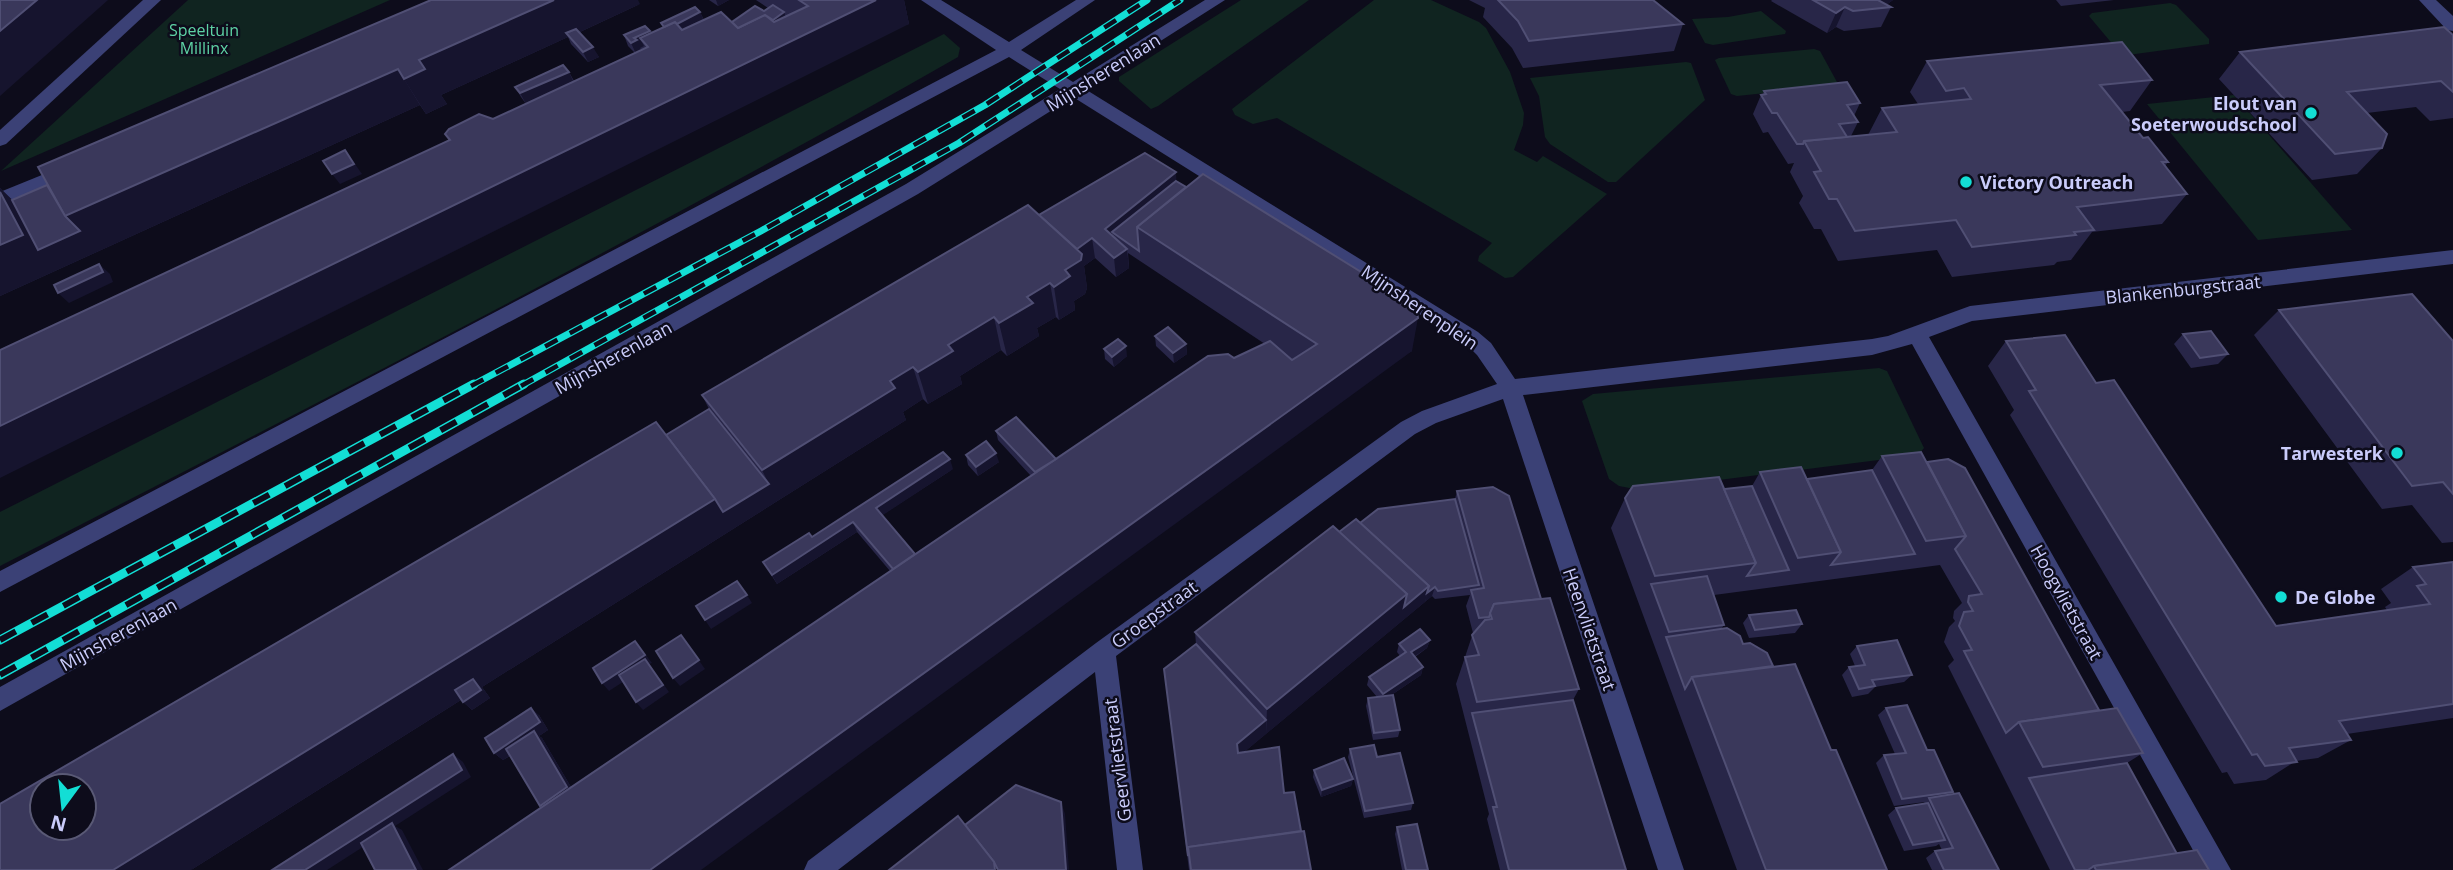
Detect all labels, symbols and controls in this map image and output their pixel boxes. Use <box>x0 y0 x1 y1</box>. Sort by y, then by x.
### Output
park label: Speeltuin Millinx <box>169 19 239 59</box>
street label: Mijnsherenlaan <box>1041 27 1165 117</box>
place label: Elout van Soeterwoudschool <box>2131 91 2297 136</box>
marker: Elout van Soeterwoudschool <box>2303 105 2319 121</box>
place label: Victory Outreach <box>1980 170 2133 194</box>
marker: Victory Outreach <box>1958 174 1974 190</box>
street label: Mijnsherenplein <box>1357 259 1483 355</box>
street label: Blankenburgstraat <box>2104 269 2262 309</box>
street label: Mijnsherenlaan <box>550 315 676 399</box>
place label: Tarwesterk <box>2281 441 2384 465</box>
marker: Tarwesterk <box>2389 445 2405 461</box>
street label: Hoogvlietstraat <box>2025 540 2109 664</box>
street label: Heenvlietstraat <box>1558 565 1622 693</box>
street label: Groepstraat <box>1106 575 1202 653</box>
place label: De Globe <box>2295 585 2375 609</box>
marker: De Globe <box>2273 589 2289 605</box>
street label: Mijnsherenlaan <box>55 592 181 676</box>
street label: Geervlietstraat <box>1098 697 1136 823</box>
north arrow <box>28 772 98 842</box>
text: N <box>48 809 69 838</box>

